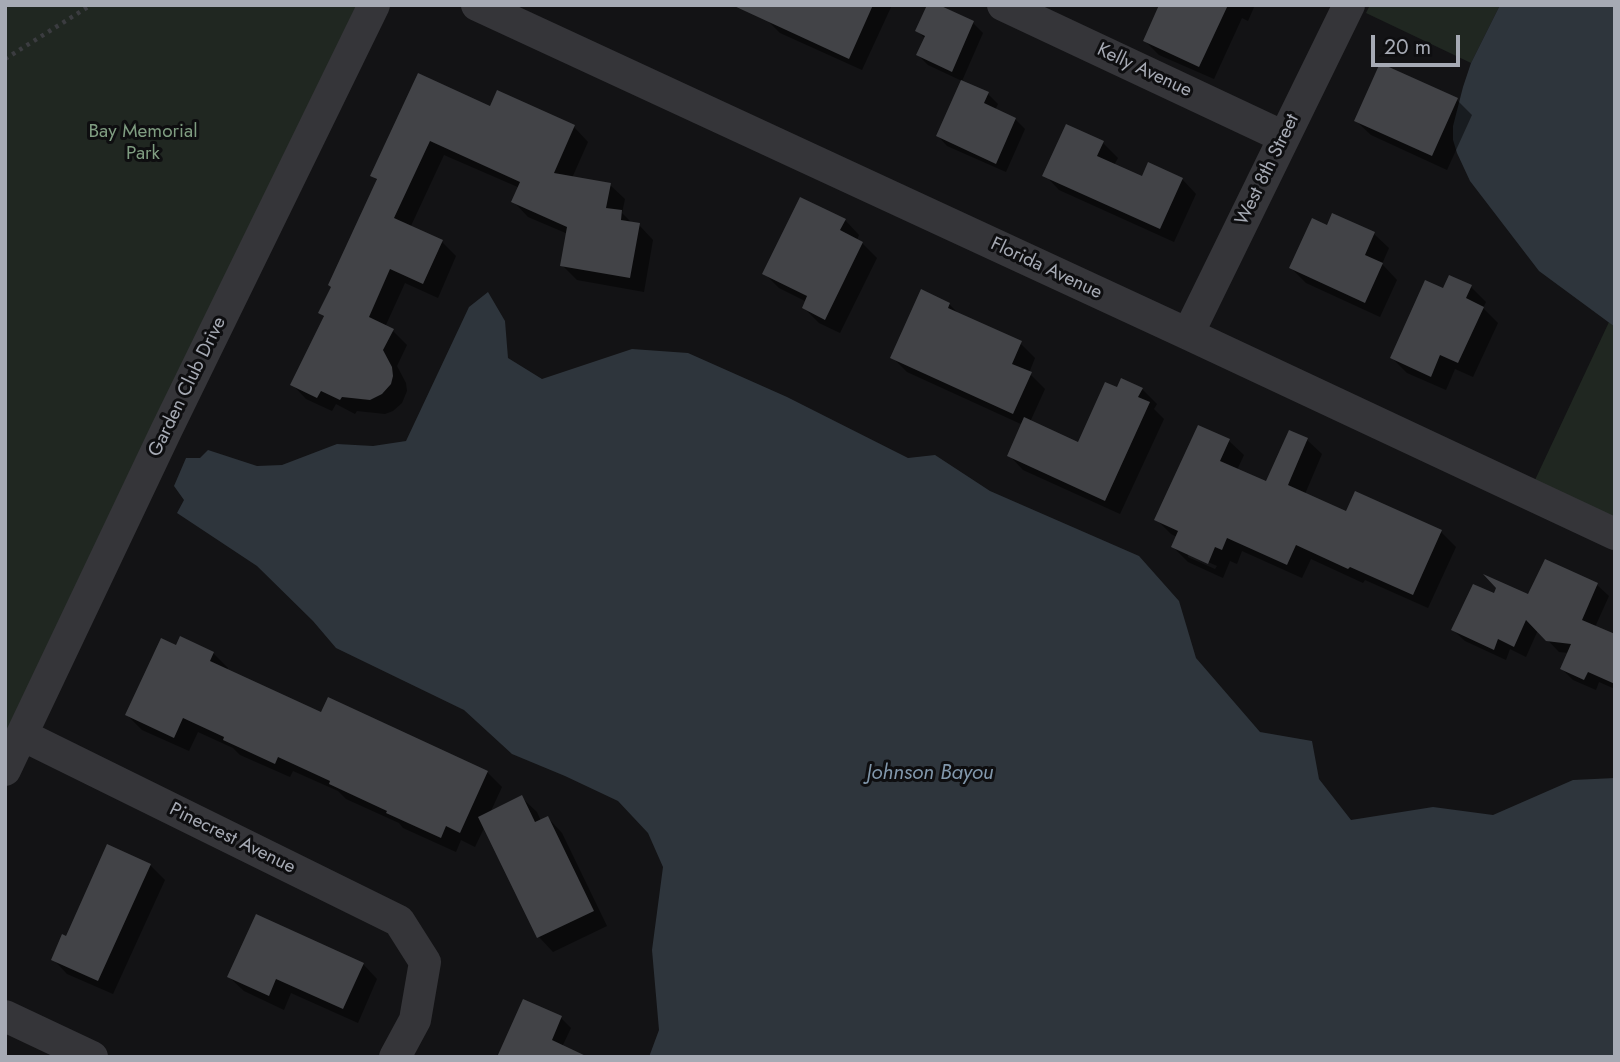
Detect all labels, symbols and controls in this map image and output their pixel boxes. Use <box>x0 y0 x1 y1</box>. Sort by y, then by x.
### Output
scale bar <box>1375 21 1464 65</box>
text: 20 m <box>1384 32 1431 62</box>
street label: Kelly Avenue <box>1093 39 1195 103</box>
street label: West 8th Street <box>1231 111 1305 229</box>
park label: Bay Memorial Park <box>88 121 198 165</box>
street label: Florida Avenue <box>987 233 1105 305</box>
street label: Garden Club Drive <box>144 313 232 461</box>
water label: Johnson Bayou <box>866 761 994 787</box>
street label: Pinecrest Avenue <box>165 799 299 879</box>

